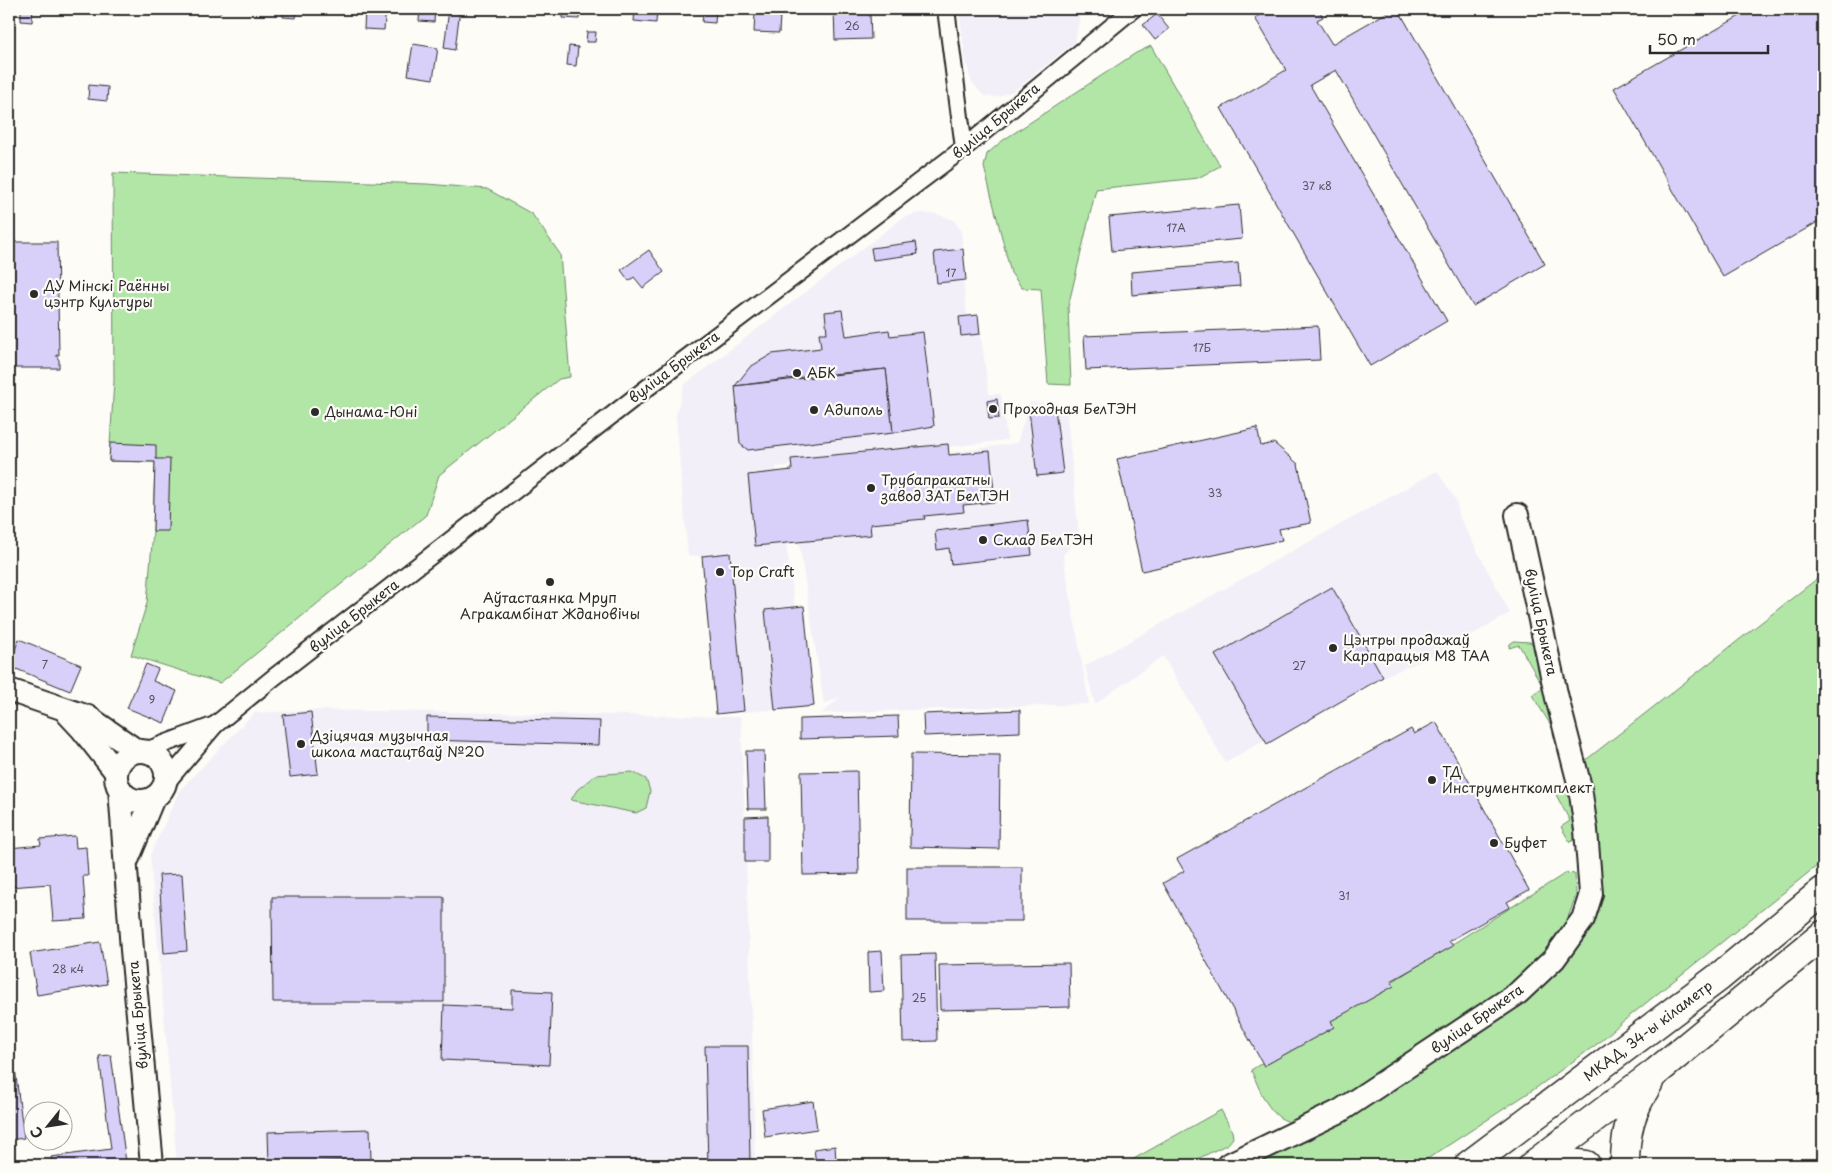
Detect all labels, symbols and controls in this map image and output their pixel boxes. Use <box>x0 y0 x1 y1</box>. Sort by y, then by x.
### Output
house number: 26 <box>844 17 860 34</box>
scale bar <box>1650 22 1767 54</box>
text: 50 m <box>1657 27 1696 50</box>
street label: вуліца Брыкета <box>947 77 1044 164</box>
house number: 37 к8 <box>1302 177 1332 194</box>
house number: 17А <box>1166 219 1186 236</box>
house number: 17 <box>946 264 957 281</box>
place label: ДУ Мінскі Раённы цэнтр Культуры <box>43 275 170 312</box>
marker: ДУ Мінскі Раённы цэнтр Культуры <box>28 288 40 300</box>
street label: вуліца Брыкета <box>624 325 724 408</box>
house number: 17Б <box>1193 339 1211 356</box>
place label: АБК <box>807 362 836 383</box>
marker: АБК <box>791 367 803 379</box>
place label: Проходная БелТЭН <box>1003 398 1137 419</box>
place label: Адиполь <box>824 399 883 420</box>
place label: Дынама-Юні <box>324 401 418 422</box>
marker: Проходная БелТЭН <box>987 403 999 415</box>
marker: Адиполь <box>808 404 820 416</box>
marker: Дынама-Юні <box>309 406 321 418</box>
place label: Трубапракатны завод ЗАТ БелТЭН <box>880 469 1009 506</box>
marker: Трубапракатны завод ЗАТ БелТЭН <box>865 482 877 494</box>
house number: 33 <box>1208 484 1222 501</box>
place label: Склад БелТЭН <box>993 529 1093 550</box>
marker: Склад БелТЭН <box>977 534 989 546</box>
place label: Top Craft <box>730 561 795 582</box>
marker: Top Craft <box>714 566 726 578</box>
street label: вуліца Брыкета <box>1520 566 1563 678</box>
street label: вуліца Брыкета <box>304 574 403 657</box>
marker: Аўтастаянка Мруп Агракамбінат Ждановічы <box>544 576 556 588</box>
place label: Аўтастаянка Мруп Агракамбінат Ждановічы <box>460 587 640 624</box>
place label: Цэнтры продажаў Карпарацыя М8 ТАА <box>1343 629 1490 666</box>
marker: Цэнтры продажаў Карпарацыя М8 ТАА <box>1327 642 1339 654</box>
house number: 7 <box>42 656 48 673</box>
house number: 27 <box>1292 657 1306 674</box>
house number: 9 <box>149 691 155 708</box>
place label: Дзіцячая музычная школа мастацтваў №20 <box>310 725 484 762</box>
marker: Дзіцячая музычная школа мастацтваў №20 <box>295 738 307 750</box>
place label: ТД Инструменткомплект <box>1442 761 1592 798</box>
marker: ТД Инструменткомплект <box>1426 774 1438 786</box>
place label: Буфет <box>1504 832 1547 853</box>
marker: Буфет <box>1488 837 1500 849</box>
house number: 31 <box>1338 887 1350 904</box>
street label: вуліца Брыкета <box>122 959 153 1070</box>
house number: 28 к4 <box>52 960 84 977</box>
street label: МКАД, 34-ы кіламетр <box>1579 975 1717 1086</box>
street label: вуліца Брыкета <box>1426 979 1528 1058</box>
house number: 25 <box>912 989 926 1006</box>
north arrow <box>22 1102 72 1152</box>
text: С <box>25 1123 48 1143</box>

